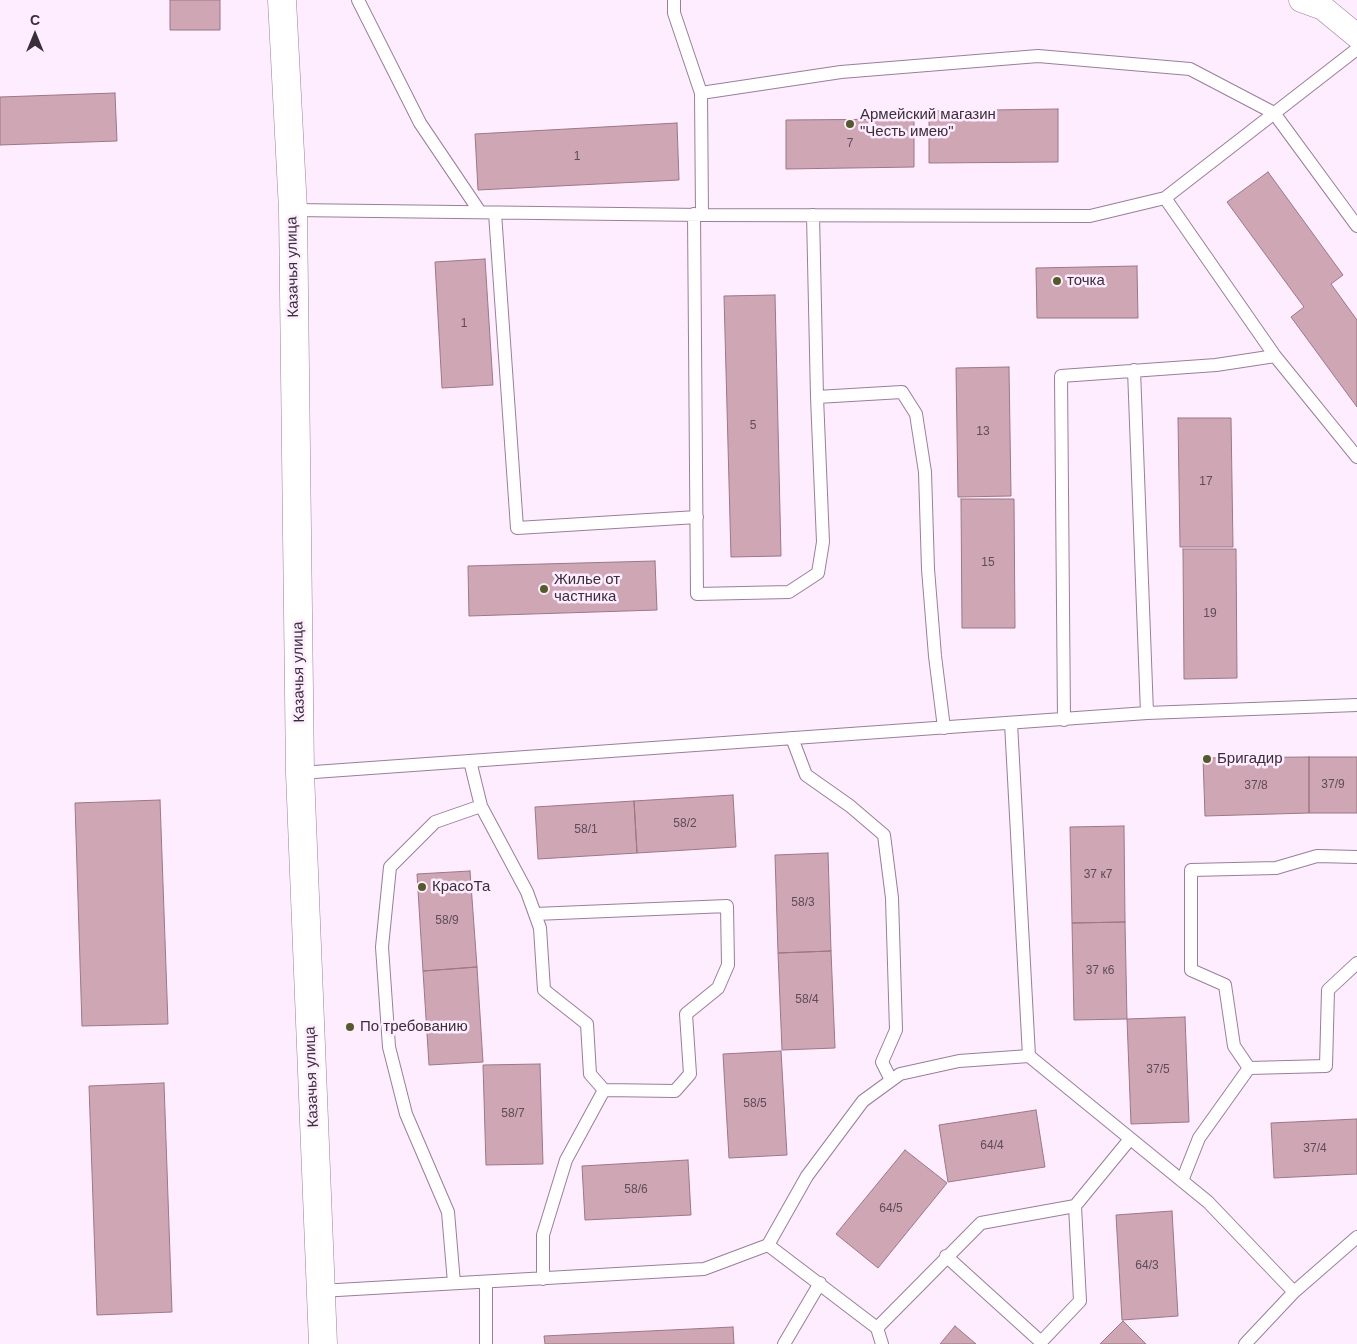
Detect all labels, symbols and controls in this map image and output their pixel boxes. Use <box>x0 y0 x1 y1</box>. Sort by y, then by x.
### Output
north arrow <box>10 10 60 60</box>
text: С <box>30 12 40 28</box>
place label: Армейский магазин "Честь имею" <box>860 106 996 141</box>
marker: Армейский магазин "Честь имею" <box>844 118 856 130</box>
house number: 7 <box>847 137 853 151</box>
house number: 1 <box>574 150 580 164</box>
street label: Казачья улица <box>283 216 303 318</box>
place label: точка <box>1067 272 1105 290</box>
marker: точка <box>1051 275 1063 287</box>
house number: 1 <box>461 317 467 331</box>
house number: 5 <box>750 419 756 433</box>
house number: 13 <box>976 425 990 439</box>
house number: 17 <box>1199 475 1213 489</box>
house number: 15 <box>981 556 995 570</box>
place label: Жилье от частника <box>554 571 620 606</box>
marker: Жилье от частника <box>538 583 550 595</box>
house number: 19 <box>1203 607 1217 621</box>
street label: Казачья улица <box>289 621 309 723</box>
place label: Бригадир <box>1217 750 1283 768</box>
marker: Бригадир <box>1201 753 1213 765</box>
house number: 37/9 <box>1321 778 1345 792</box>
house number: 37/8 <box>1244 779 1268 793</box>
house number: 58/2 <box>673 817 697 831</box>
house number: 58/1 <box>574 823 598 837</box>
house number: 37 к7 <box>1084 868 1112 882</box>
place label: КрасоТа <box>432 878 490 896</box>
marker: КрасоТа <box>416 881 428 893</box>
house number: 58/3 <box>791 896 815 910</box>
house number: 58/9 <box>435 914 459 928</box>
house number: 37 к6 <box>1086 964 1114 978</box>
house number: 58/4 <box>795 993 819 1007</box>
place label: По требованию <box>360 1018 468 1036</box>
marker: По требованию <box>344 1021 356 1033</box>
street label: Казачья улица <box>301 1026 323 1128</box>
house number: 37/5 <box>1146 1063 1170 1077</box>
house number: 58/5 <box>743 1097 767 1111</box>
house number: 58/7 <box>501 1107 525 1121</box>
house number: 64/4 <box>980 1139 1004 1153</box>
house number: 37/4 <box>1303 1142 1327 1156</box>
house number: 58/6 <box>624 1183 648 1197</box>
house number: 64/5 <box>879 1202 903 1216</box>
house number: 64/3 <box>1135 1259 1159 1273</box>

